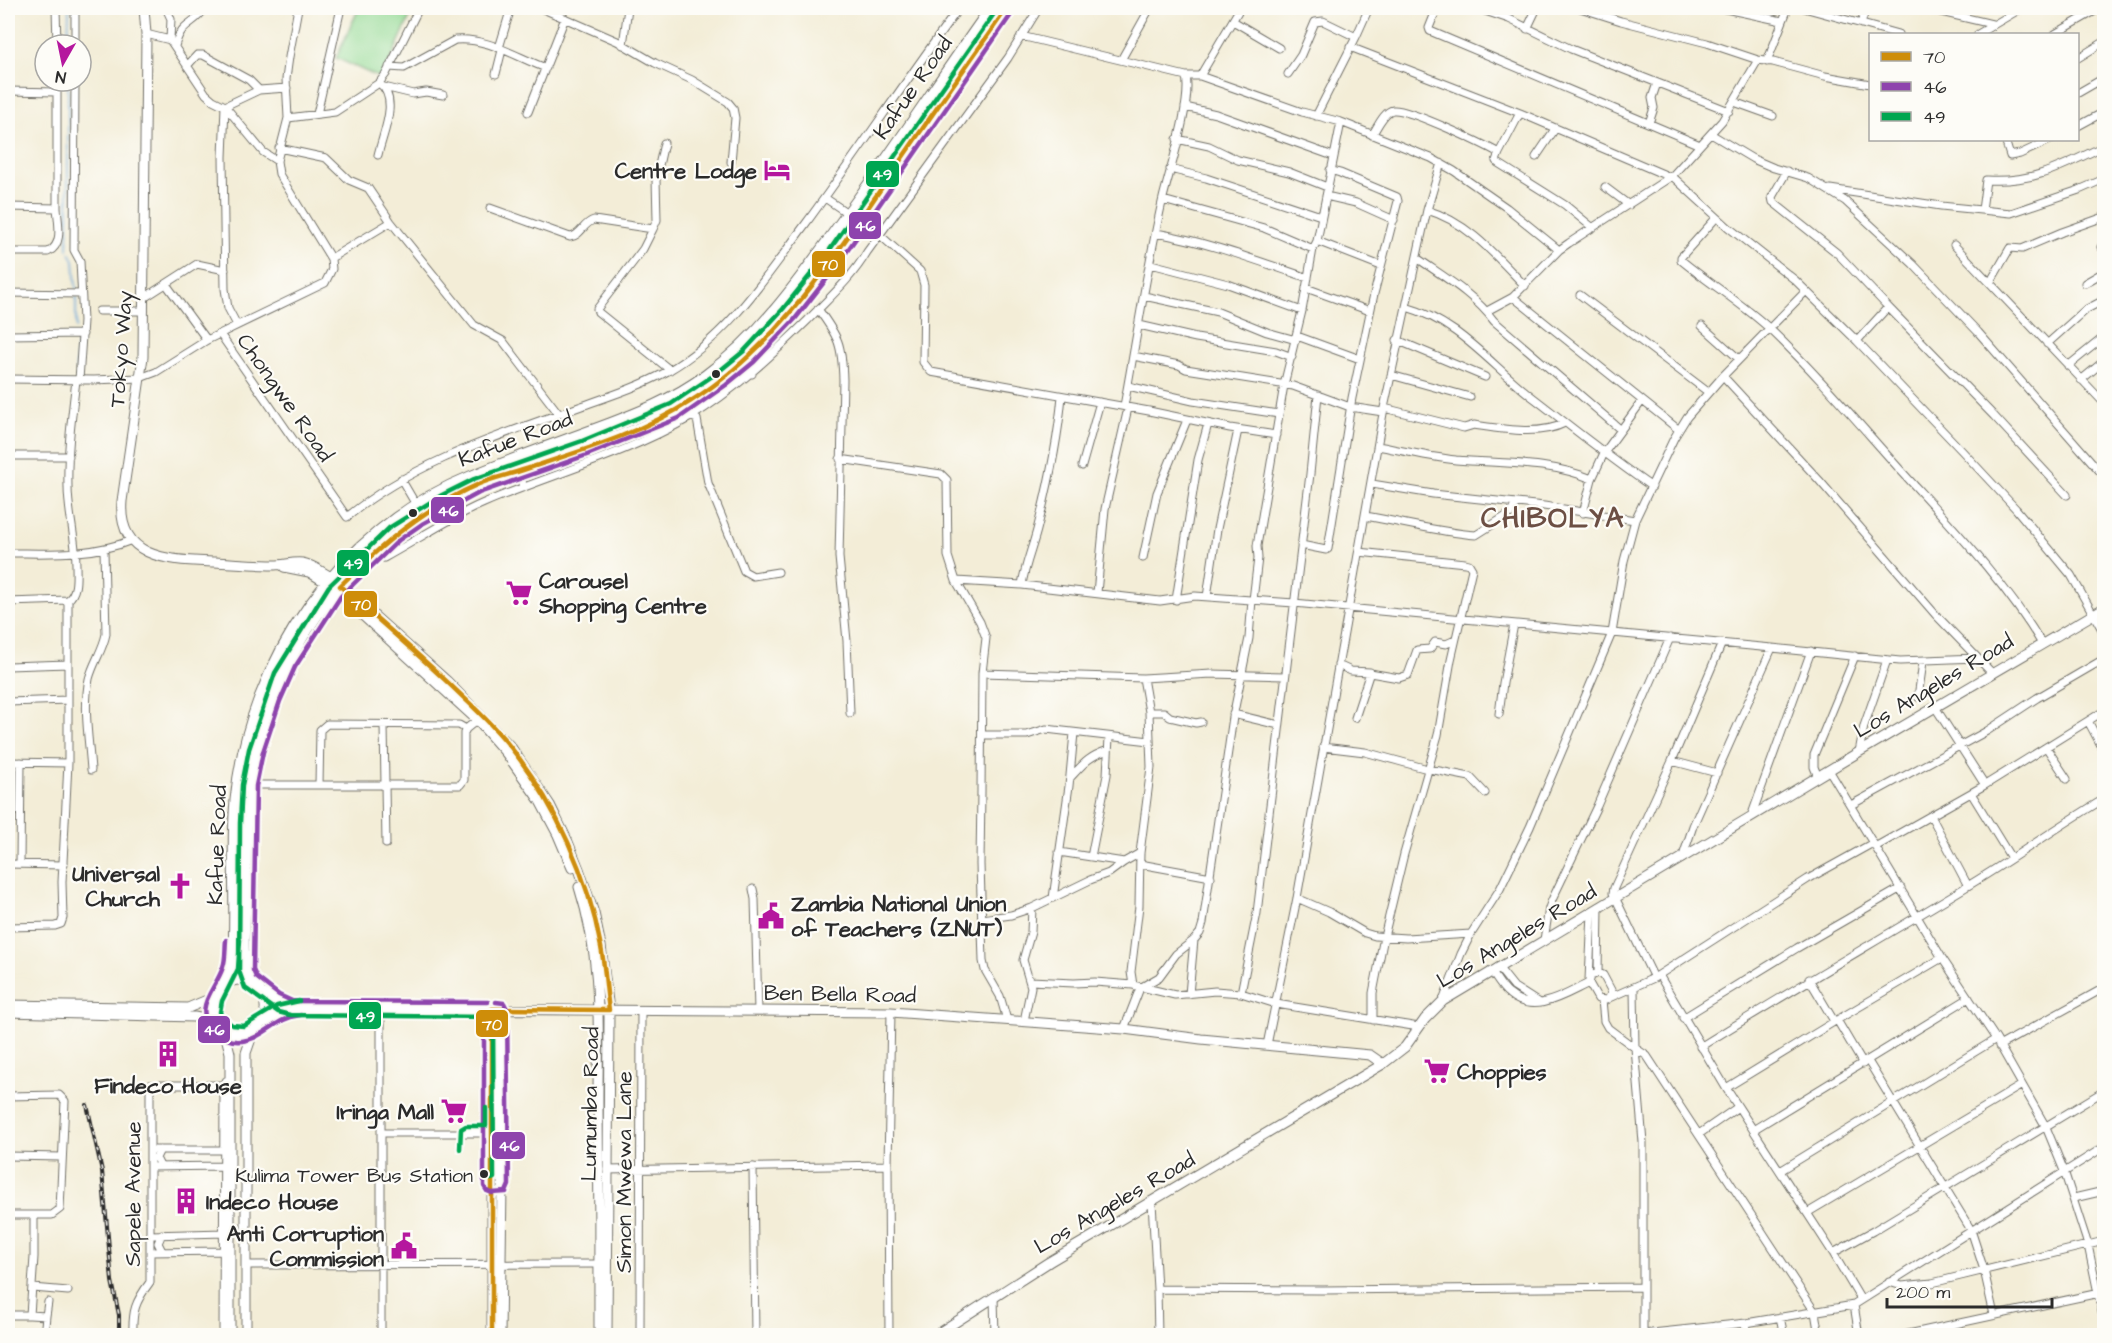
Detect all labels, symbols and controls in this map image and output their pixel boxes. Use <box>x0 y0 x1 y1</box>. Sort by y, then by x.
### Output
street label: Kafue Road <box>866 30 960 146</box>
north arrow <box>33 33 93 93</box>
legend <box>1869 33 2079 141</box>
text: 70 <box>1923 45 1945 70</box>
text: N <box>54 65 67 88</box>
text: 46 <box>1923 75 1947 100</box>
text: 49 <box>1923 105 1946 130</box>
hotel icon: Centre Lodge <box>762 155 792 185</box>
place label: Centre Lodge <box>615 156 757 188</box>
line badge: 49 <box>865 160 900 188</box>
text: 49 <box>872 164 892 186</box>
line badge: 46 <box>848 211 882 240</box>
text: 46 <box>855 215 875 237</box>
line badge: 70 <box>811 250 846 278</box>
text: 70 <box>817 254 838 276</box>
street label: Tokyo Way <box>102 290 142 409</box>
street label: Chongwe Road <box>228 327 341 469</box>
unlabelled marker <box>710 368 722 380</box>
street label: Kafue Road <box>454 403 577 475</box>
line badge: 46 <box>430 496 465 524</box>
district label: CHIBOLYA <box>1481 499 1625 538</box>
text: 46 <box>438 500 458 522</box>
unlabelled marker <box>407 507 419 519</box>
line badge: 49 <box>336 549 370 577</box>
text: 49 <box>343 553 363 575</box>
place label: Carousel Shopping Centre <box>538 566 707 623</box>
supermarket icon: Carousel Shopping Centre <box>504 578 534 608</box>
line badge: 70 <box>343 590 378 618</box>
text: 70 <box>350 594 371 616</box>
street label: Los Angeles Road <box>1848 626 2020 747</box>
street label: Kafue Road <box>200 785 235 906</box>
place label: Universal Church <box>72 859 161 915</box>
church icon: Universal Church <box>165 871 195 901</box>
street label: Los Angeles Road <box>1431 876 1603 997</box>
place label: Zambia National Union of Teachers (ZNUT) <box>791 889 1006 945</box>
public building icon: Zambia National Union of Teachers (ZNUT) <box>756 901 786 931</box>
street label: Ben Bella Road <box>764 978 916 1011</box>
line badge: 49 <box>348 1001 382 1030</box>
text: 49 <box>355 1006 375 1028</box>
line badge: 70 <box>475 1009 509 1038</box>
text: 70 <box>481 1014 502 1036</box>
line badge: 46 <box>197 1015 231 1044</box>
text: 46 <box>204 1019 224 1041</box>
street label: Lumumba Road <box>574 1026 607 1182</box>
building icon: Findeco House <box>153 1039 183 1069</box>
supermarket icon: Choppies <box>1422 1056 1452 1086</box>
place label: Choppies <box>1457 1057 1547 1088</box>
place label: Findeco House <box>94 1071 242 1102</box>
street label: Simon Mwewa Lane <box>609 1071 640 1273</box>
supermarket icon: Iringa Mall <box>439 1096 469 1126</box>
place label: Iringa Mall <box>337 1097 435 1129</box>
street label: Sapele Avenue <box>118 1121 149 1267</box>
line badge: 46 <box>491 1131 526 1160</box>
text: 46 <box>499 1135 519 1157</box>
street label: Los Angeles Road <box>1028 1144 1202 1263</box>
place label: Kulima Tower Bus Station <box>235 1162 473 1190</box>
marker: Kulima Tower Bus Station <box>478 1168 490 1180</box>
building icon: Indeco House <box>171 1186 201 1216</box>
place label: Indeco House <box>206 1187 339 1218</box>
place label: Anti Corruption Commission <box>227 1219 384 1275</box>
public building icon: Anti Corruption Commission <box>389 1231 419 1261</box>
scale bar <box>1887 1271 2052 1309</box>
text: 200 m <box>1896 1280 1950 1305</box>

